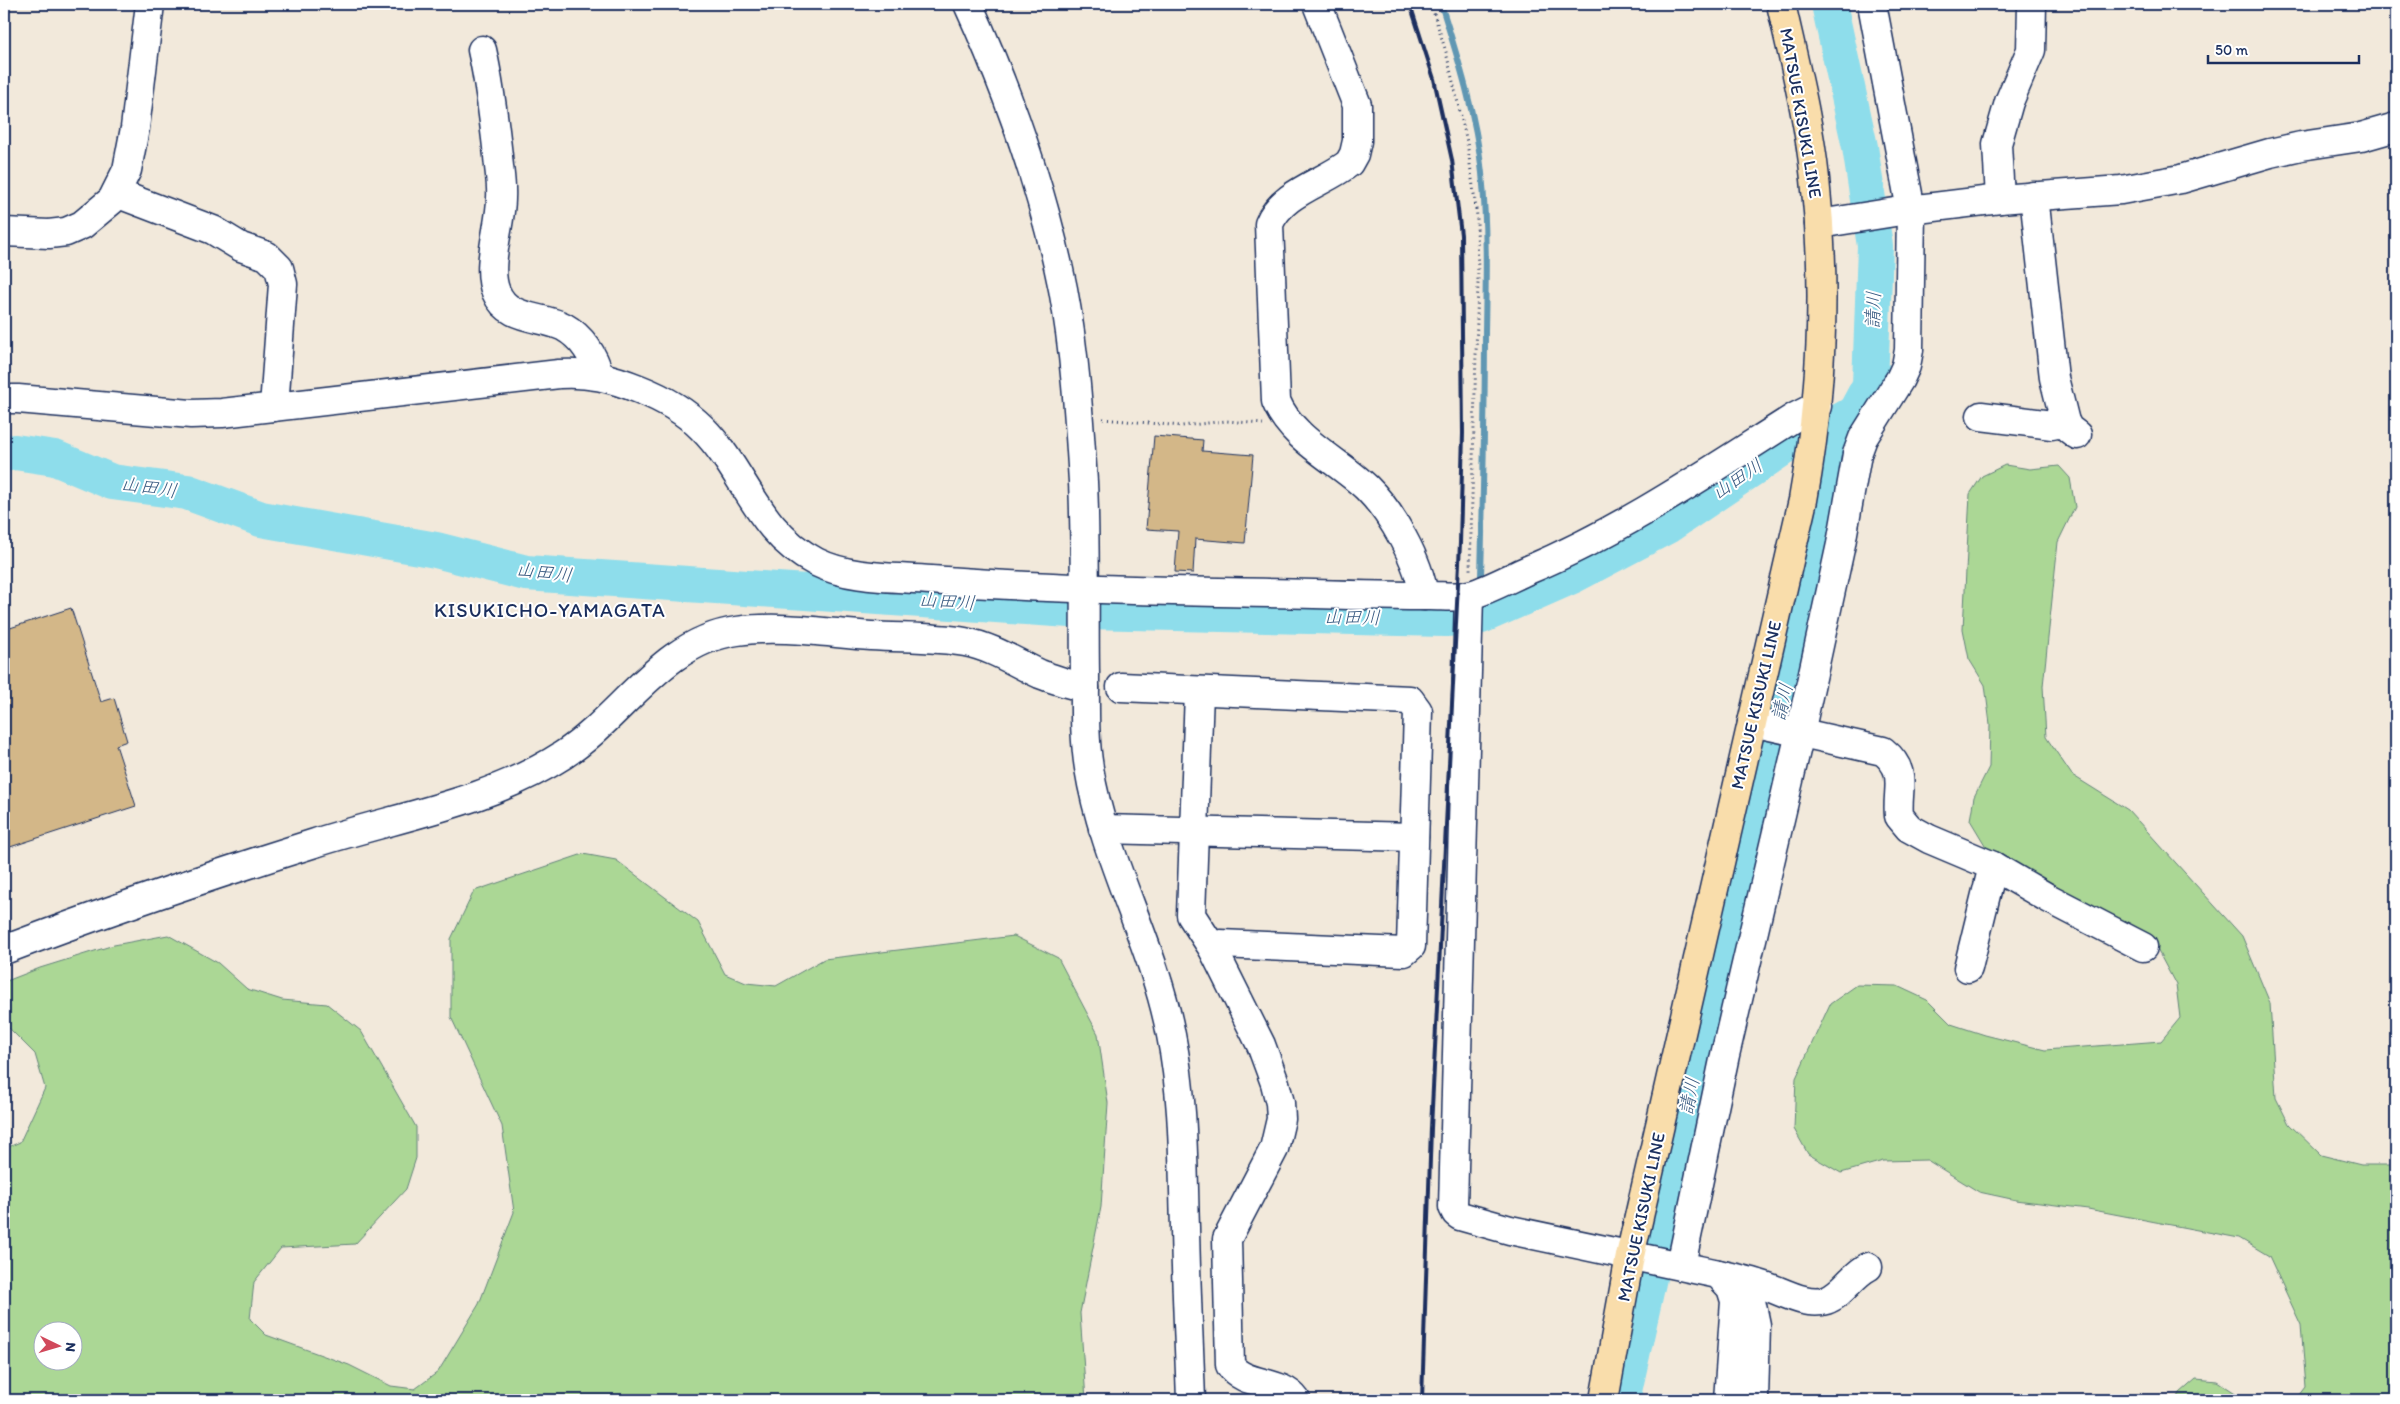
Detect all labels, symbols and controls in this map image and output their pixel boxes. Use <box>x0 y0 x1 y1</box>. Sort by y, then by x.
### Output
street label: MATSUE KISUKI LINE <box>1775 26 1827 200</box>
scale bar <box>2208 32 2359 64</box>
text: 50 m <box>2215 41 2248 59</box>
water label: 請川 <box>1861 291 1885 329</box>
water label: 山田川 <box>1707 454 1767 504</box>
water label: 山田川 <box>119 472 179 502</box>
water label: 山田川 <box>514 557 574 587</box>
water label: 山田川 <box>918 588 976 614</box>
district label: KISUKICHO-YAMAGATA <box>434 598 666 622</box>
water label: 山田川 <box>1323 605 1381 629</box>
street label: MATSUE KISUKI LINE <box>1726 619 1786 791</box>
water label: 請川 <box>1766 681 1798 723</box>
water label: 請川 <box>1674 1075 1704 1117</box>
street label: MATSUE KISUKI LINE <box>1612 1130 1670 1304</box>
north arrow <box>32 1322 82 1372</box>
text: N <box>62 1342 79 1353</box>

